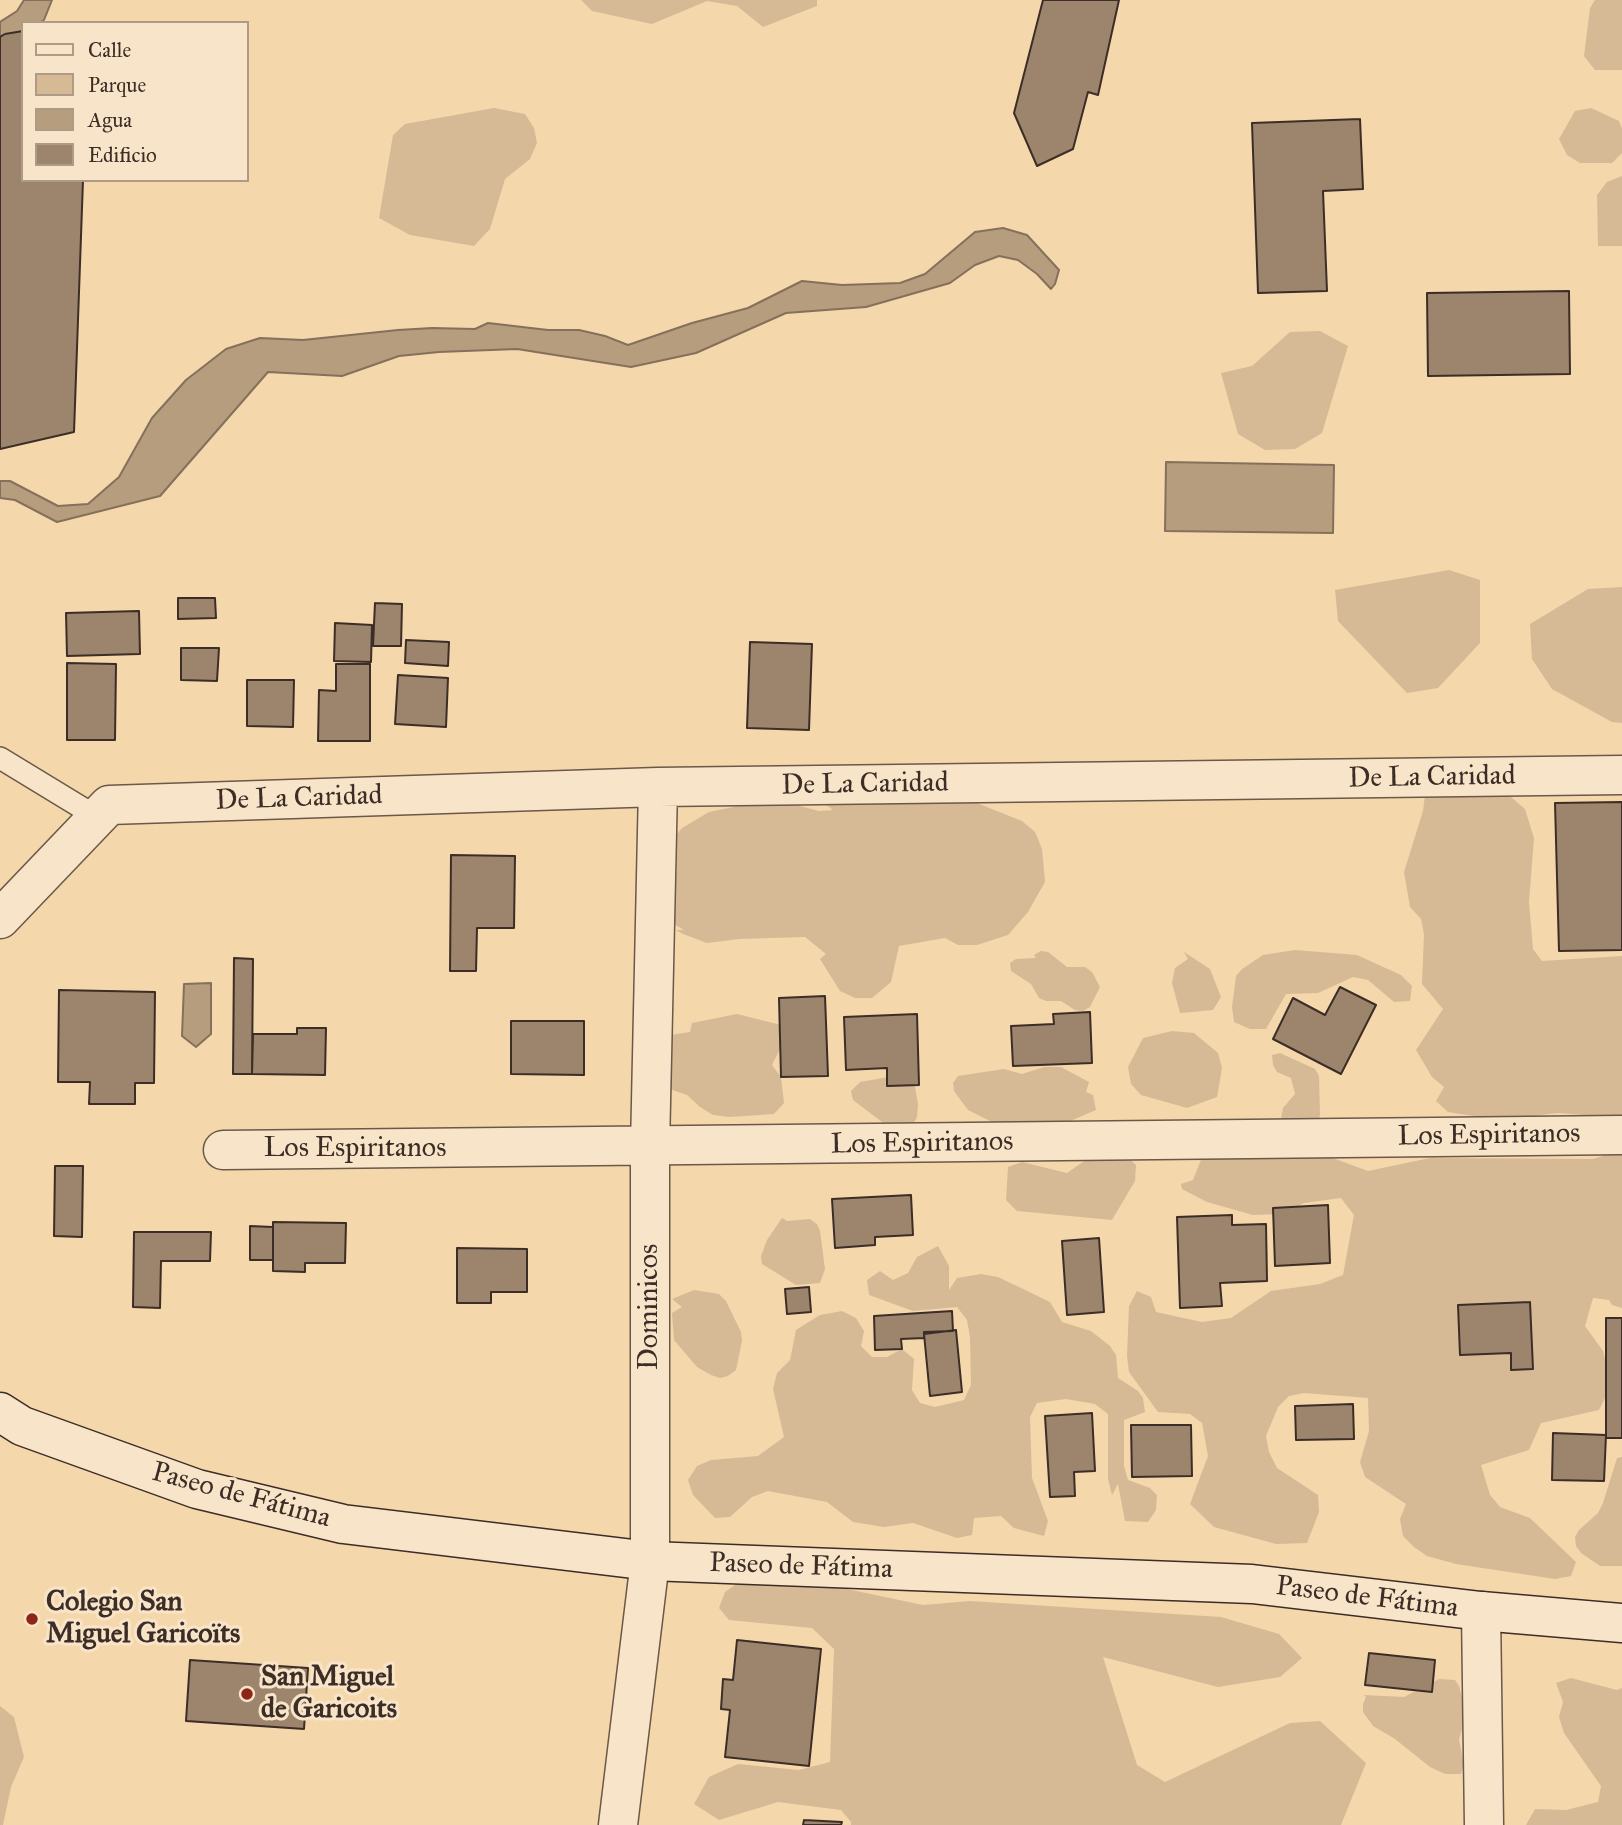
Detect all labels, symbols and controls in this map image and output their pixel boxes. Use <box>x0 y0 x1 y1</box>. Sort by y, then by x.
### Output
legend <box>21 21 248 182</box>
text: Calle <box>88 37 131 63</box>
text: Parque <box>88 72 146 98</box>
text: Agua <box>88 107 132 133</box>
text: Edificio <box>88 142 157 168</box>
street label: De La Caridad <box>1348 760 1516 796</box>
street label: De La Caridad <box>781 767 949 803</box>
street label: De La Caridad <box>215 779 383 819</box>
street label: Los Espiritanos <box>1397 1118 1581 1154</box>
street label: Los Espiritanos <box>830 1126 1014 1162</box>
street label: Los Espiritanos <box>264 1132 446 1166</box>
street label: Dominicos <box>633 1244 667 1370</box>
street label: Paseo de Fátima <box>148 1456 334 1536</box>
street label: Paseo de Fátima <box>709 1547 893 1587</box>
street label: Paseo de Fátima <box>1274 1570 1460 1626</box>
place label: Colegio San Miguel Garicoïts <box>46 1586 240 1652</box>
marker: Colegio San Miguel Garicoïts <box>24 1611 40 1627</box>
place label: San Miguel de Garicoits <box>261 1661 397 1727</box>
marker: San Miguel de Garicoits <box>239 1686 255 1702</box>

